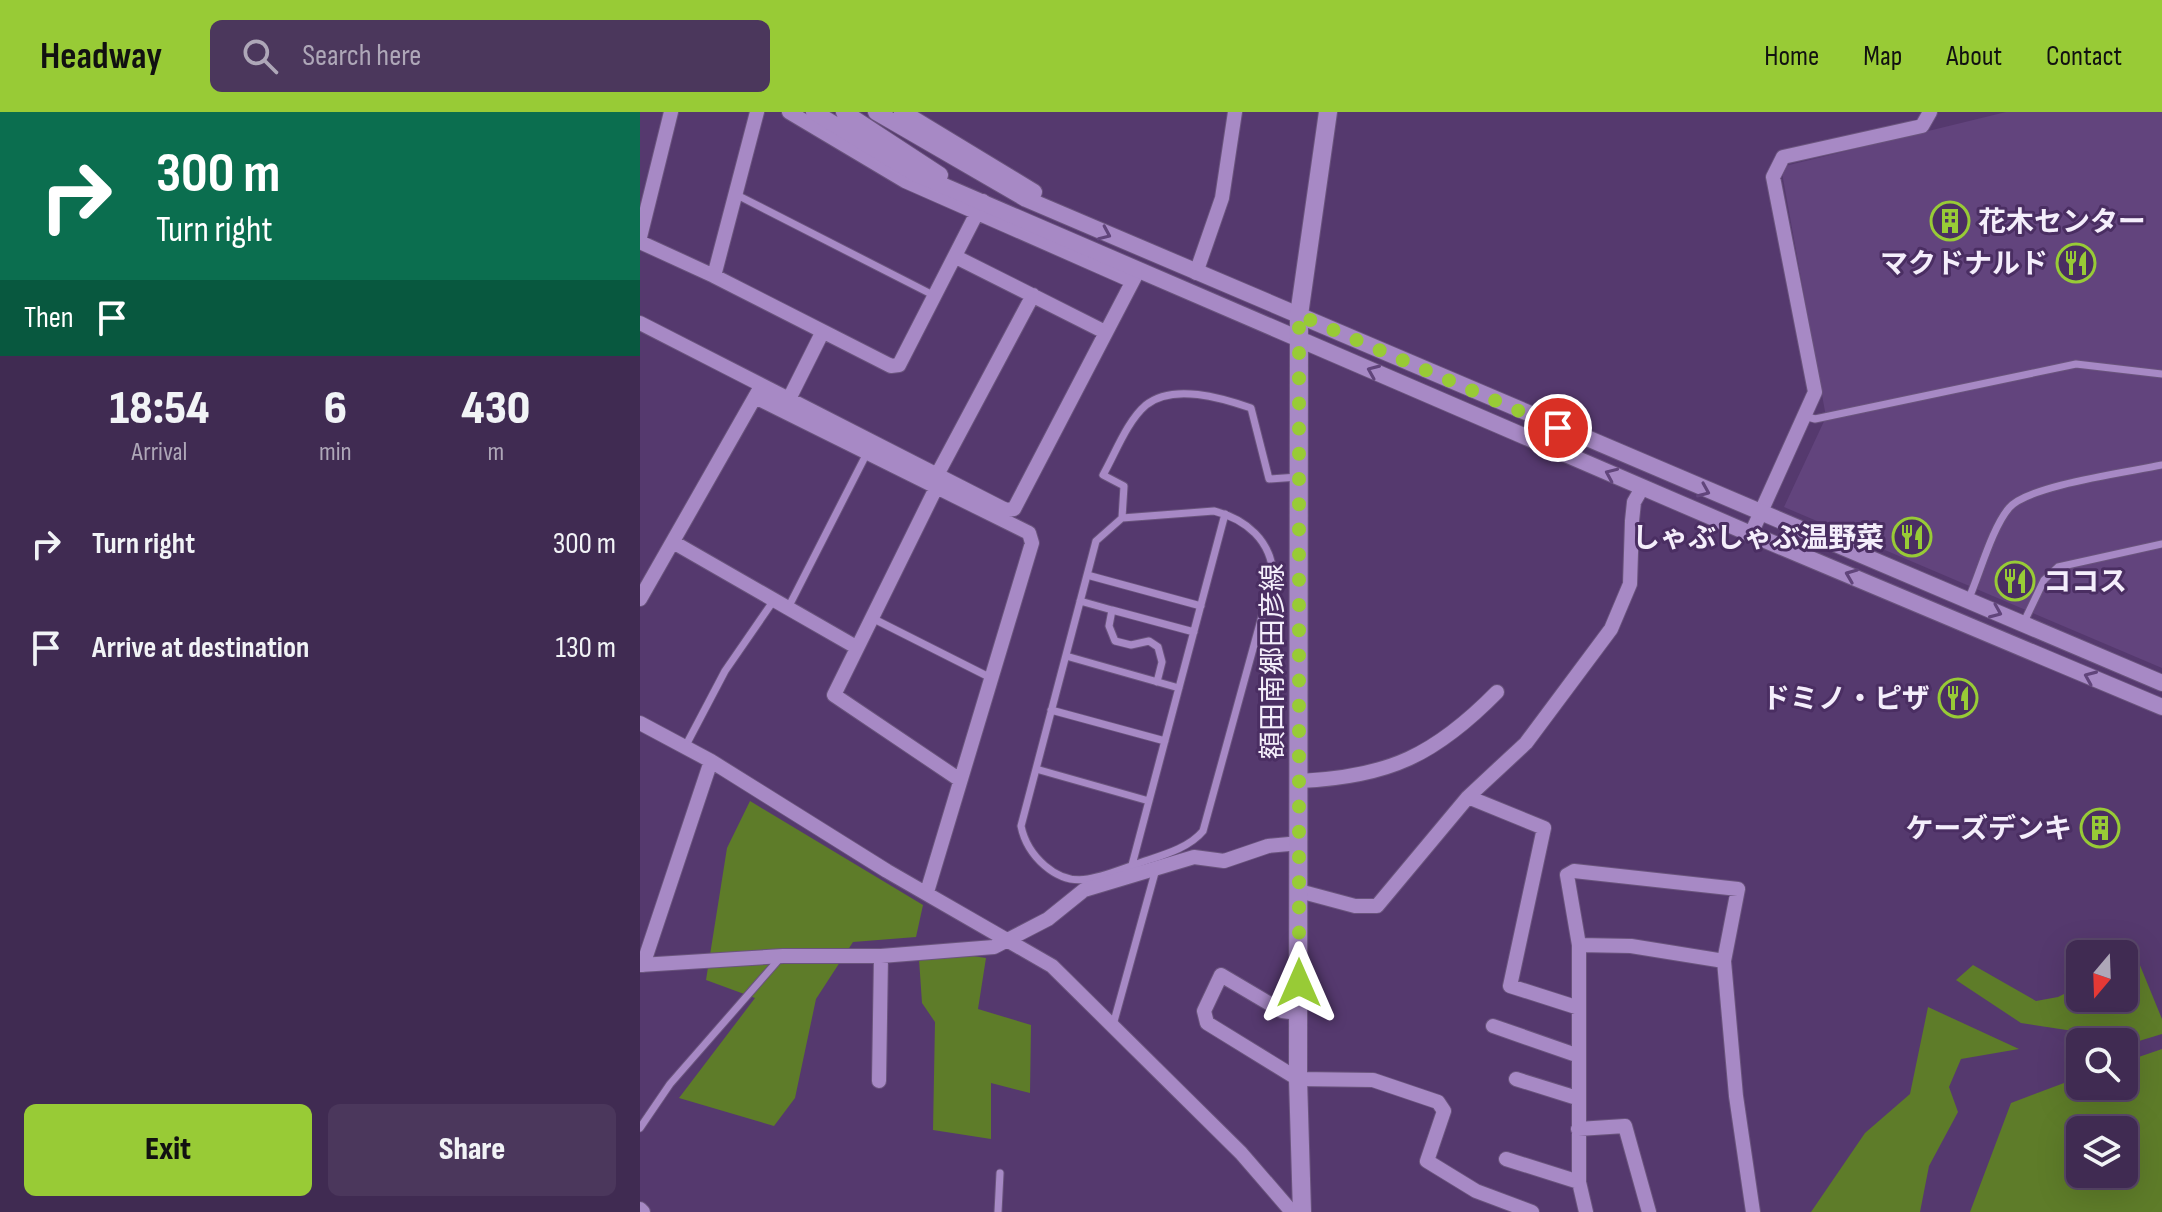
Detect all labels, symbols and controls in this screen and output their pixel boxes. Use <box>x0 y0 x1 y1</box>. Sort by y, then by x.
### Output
search box <box>210 20 770 92</box>
text: Headway <box>40 34 162 79</box>
icon: search <box>238 34 282 78</box>
text: Search here <box>302 38 421 74</box>
text: Home <box>1764 40 1819 73</box>
text: Map <box>1863 40 1902 73</box>
text: About <box>1946 40 2002 73</box>
text: Contact <box>2046 40 2122 73</box>
text: 300 m <box>156 141 280 208</box>
icon: right <box>24 144 128 248</box>
building icon: 花木センター <box>1929 200 1971 242</box>
place label: 花木センター <box>1978 206 2146 239</box>
text: Turn right <box>156 209 273 252</box>
one-way arrow <box>1097 224 1111 240</box>
restaurant icon: マクドナルド <box>2055 242 2097 284</box>
place label: マクドナルド <box>1880 248 2048 281</box>
icon: arrive <box>90 296 134 340</box>
text: Then <box>24 300 74 336</box>
one-way arrow <box>1367 364 1381 381</box>
text: 18:54 <box>110 380 209 437</box>
text: 6 <box>324 380 347 437</box>
text: 430 <box>461 380 530 437</box>
pin <box>1524 394 1592 462</box>
icon: arrive <box>1536 406 1580 450</box>
text: Arrival <box>132 437 187 468</box>
text: min <box>319 437 352 468</box>
text: m <box>487 437 504 468</box>
one-way arrow <box>1605 468 1620 484</box>
one-way arrow <box>1696 481 1711 497</box>
restaurant icon: しゃぶしゃぶ温野菜 <box>1891 516 1933 558</box>
icon: right <box>24 522 68 566</box>
place label: しゃぶしゃぶ温野菜 <box>1632 522 1884 555</box>
text: Turn right <box>92 526 195 562</box>
text: 300 m <box>553 526 616 562</box>
restaurant icon: ココス <box>1994 560 2036 602</box>
street label: 額田南郷田彦線 <box>1257 563 1290 759</box>
place label: ココス <box>2043 566 2127 599</box>
one-way arrow <box>1845 568 1859 585</box>
one-way arrow <box>1988 603 2002 619</box>
icon: arrive <box>24 626 68 670</box>
text: Arrive at destination <box>92 630 309 666</box>
text: 130 m <box>556 630 616 666</box>
one-way arrow <box>2084 670 2099 686</box>
restaurant icon: ドミノ・ピザ <box>1937 677 1979 719</box>
place label: ドミノ・ピザ <box>1762 683 1930 716</box>
building icon: ケーズデンキ <box>2079 807 2121 849</box>
place label: ケーズデンキ <box>1905 813 2072 846</box>
north arrow <box>2066 940 2138 1012</box>
map controls <box>2066 940 2138 1188</box>
position arrow <box>1257 941 1341 1025</box>
button: search <box>2066 1028 2138 1100</box>
button: Exit <box>24 1104 312 1196</box>
button: Share <box>328 1104 616 1196</box>
button: layers <box>2066 1116 2138 1188</box>

